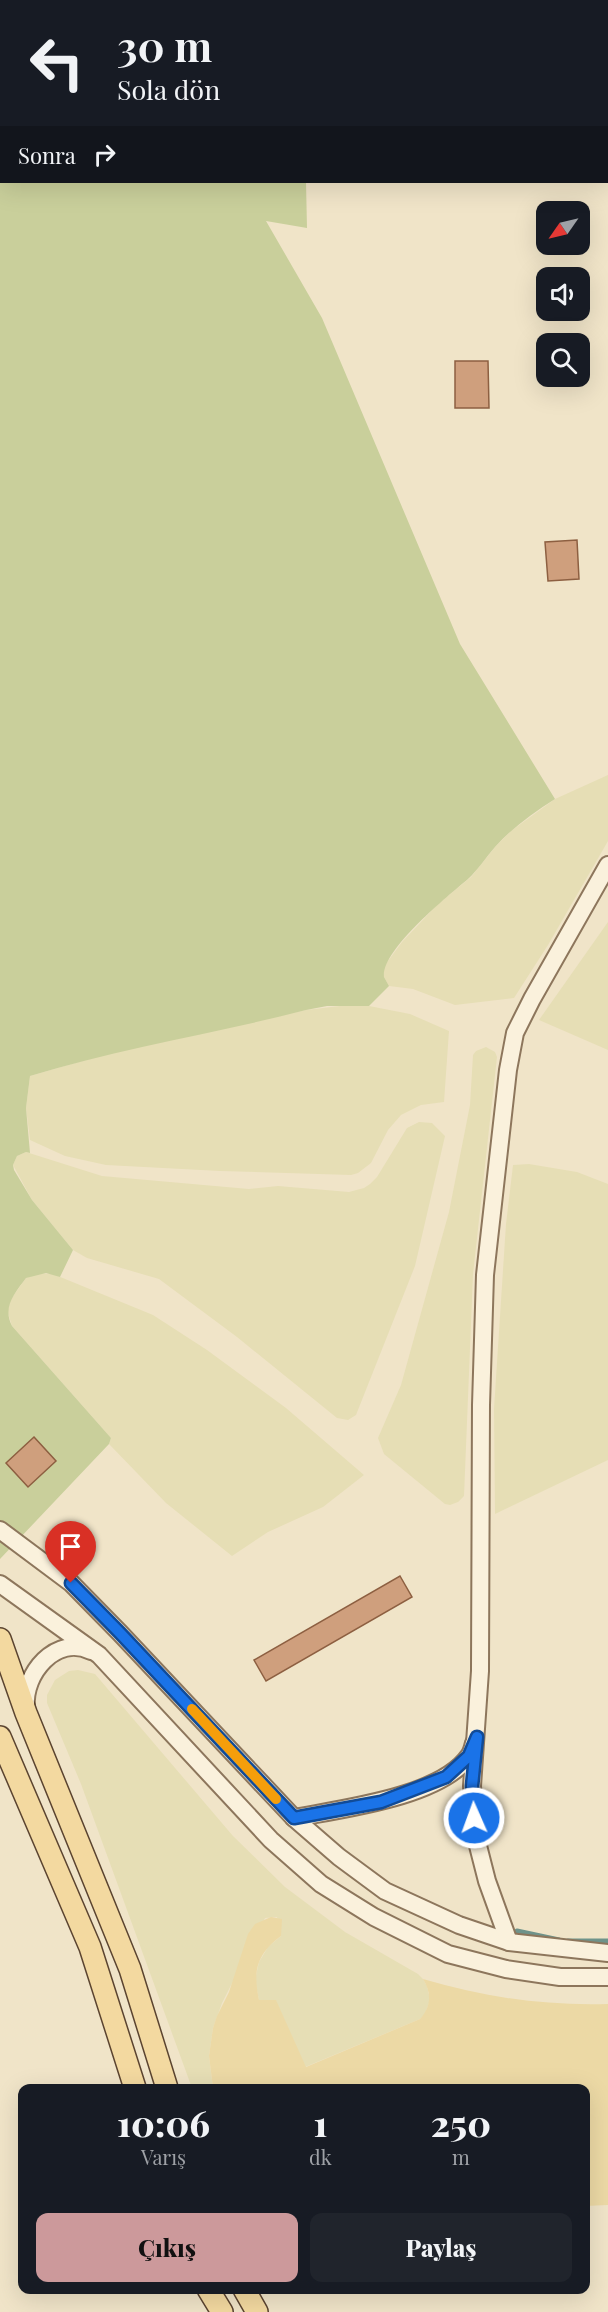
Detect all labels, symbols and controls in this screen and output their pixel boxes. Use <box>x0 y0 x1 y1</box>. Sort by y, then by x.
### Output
text: 30 m <box>117 17 212 73</box>
icon: left <box>18 24 96 102</box>
text: Sola dön <box>117 71 220 107</box>
icon: right <box>88 138 121 171</box>
text: Sonra <box>18 140 76 170</box>
north arrow <box>536 201 590 255</box>
map controls <box>536 201 590 387</box>
button: sound <box>536 267 590 321</box>
button: search <box>536 333 590 387</box>
pin <box>45 1521 96 1583</box>
icon: arrive <box>54 1530 87 1563</box>
position arrow <box>442 1786 506 1850</box>
text: 10:06 <box>117 2098 210 2146</box>
text: 1 <box>313 2098 327 2146</box>
text: 250 <box>431 2098 491 2146</box>
text: Varış <box>141 2143 186 2170</box>
text: dk <box>309 2143 332 2170</box>
text: m <box>452 2143 470 2170</box>
button: Çıkış <box>36 2213 298 2282</box>
button: Paylaş <box>310 2213 572 2282</box>

